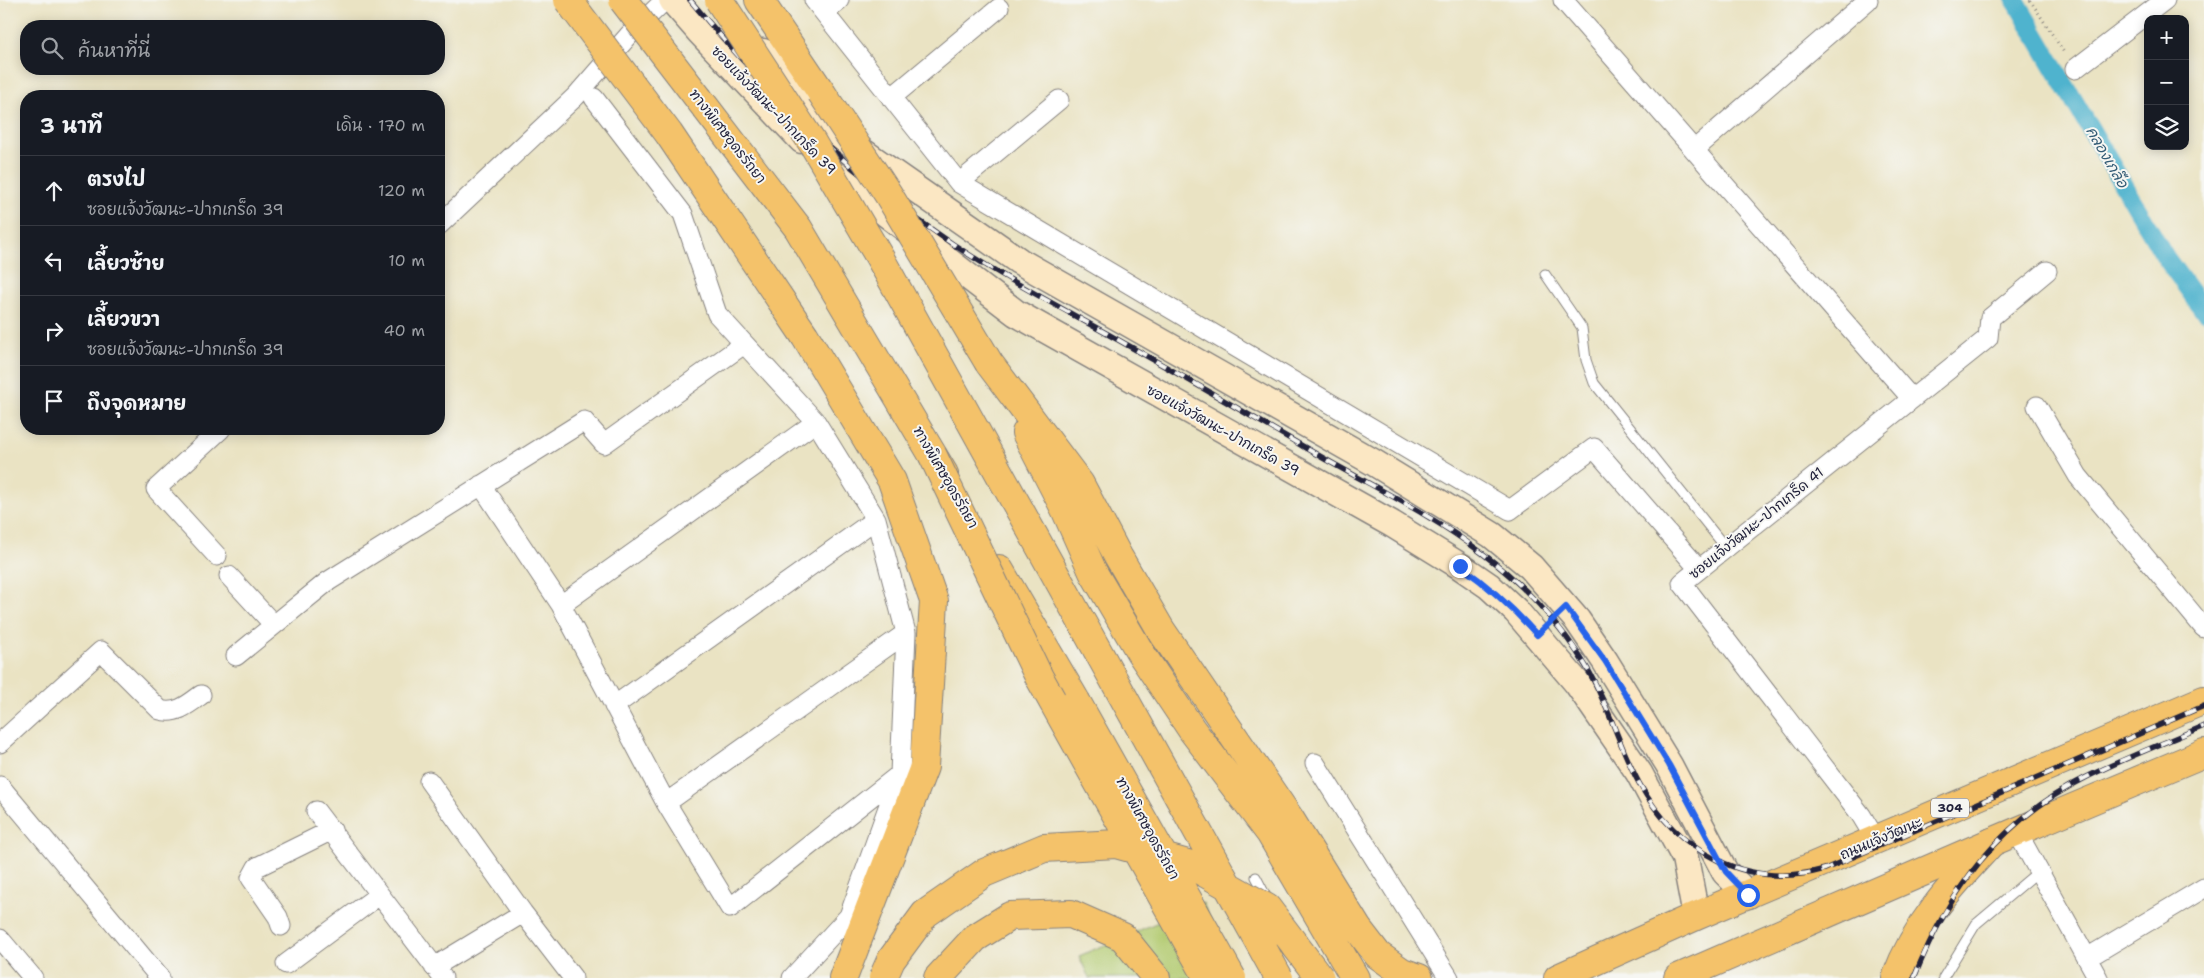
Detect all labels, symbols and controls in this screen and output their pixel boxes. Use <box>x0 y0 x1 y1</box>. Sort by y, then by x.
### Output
map controls <box>2144 15 2189 150</box>
button: + <box>2144 15 2189 60</box>
search box <box>20 20 445 75</box>
icon: search <box>38 34 66 62</box>
text: ค้นหาที่นี่ <box>78 38 150 63</box>
street label: ซอยแจ้งวัฒนะ-ปากเกร็ด 39 <box>708 42 840 178</box>
button: − <box>2144 60 2189 105</box>
street label: ทางพิเศษอุดรรัถยา <box>685 85 770 187</box>
button: layers <box>2144 105 2189 150</box>
text: 3 นาที <box>40 112 102 140</box>
text: เดิน · 170 m <box>336 115 425 136</box>
water label: คลองเกลือ <box>2081 123 2133 192</box>
text: ตรงไป <box>87 167 145 192</box>
icon: ahead <box>40 177 68 205</box>
text: 120 m <box>378 180 425 201</box>
text: ซอยแจ้งวัฒนะ-ปากเกร็ด 39 <box>87 199 284 220</box>
icon: left <box>40 247 68 275</box>
text: 10 m <box>388 250 425 271</box>
text: เลี้ยวซ้าย <box>87 251 164 276</box>
text: เลี้ยวขวา <box>87 307 160 332</box>
icon: right <box>40 317 68 345</box>
text: 40 m <box>383 320 425 341</box>
text: ซอยแจ้งวัฒนะ-ปากเกร็ด 39 <box>87 339 284 360</box>
street label: ซอยแจ้งวัฒนะ-ปากเกร็ด 39 <box>1143 380 1303 480</box>
icon: arrive <box>40 387 68 415</box>
text: ถึงจุดหมาย <box>87 391 186 416</box>
street label: ทางพิเศษอุดรรัถยา <box>909 423 983 532</box>
street label: ซอยแจ้งวัฒนะ-ปากเกร็ด 41 <box>1685 463 1827 583</box>
route end <box>1449 555 1472 578</box>
street label: ทางพิเศษอุดรรัถยา <box>1111 773 1184 883</box>
road number: 304 <box>1931 798 1969 818</box>
street label: ถนนแจ้งวัฒนะ <box>1837 812 1925 863</box>
route start <box>1737 884 1760 907</box>

